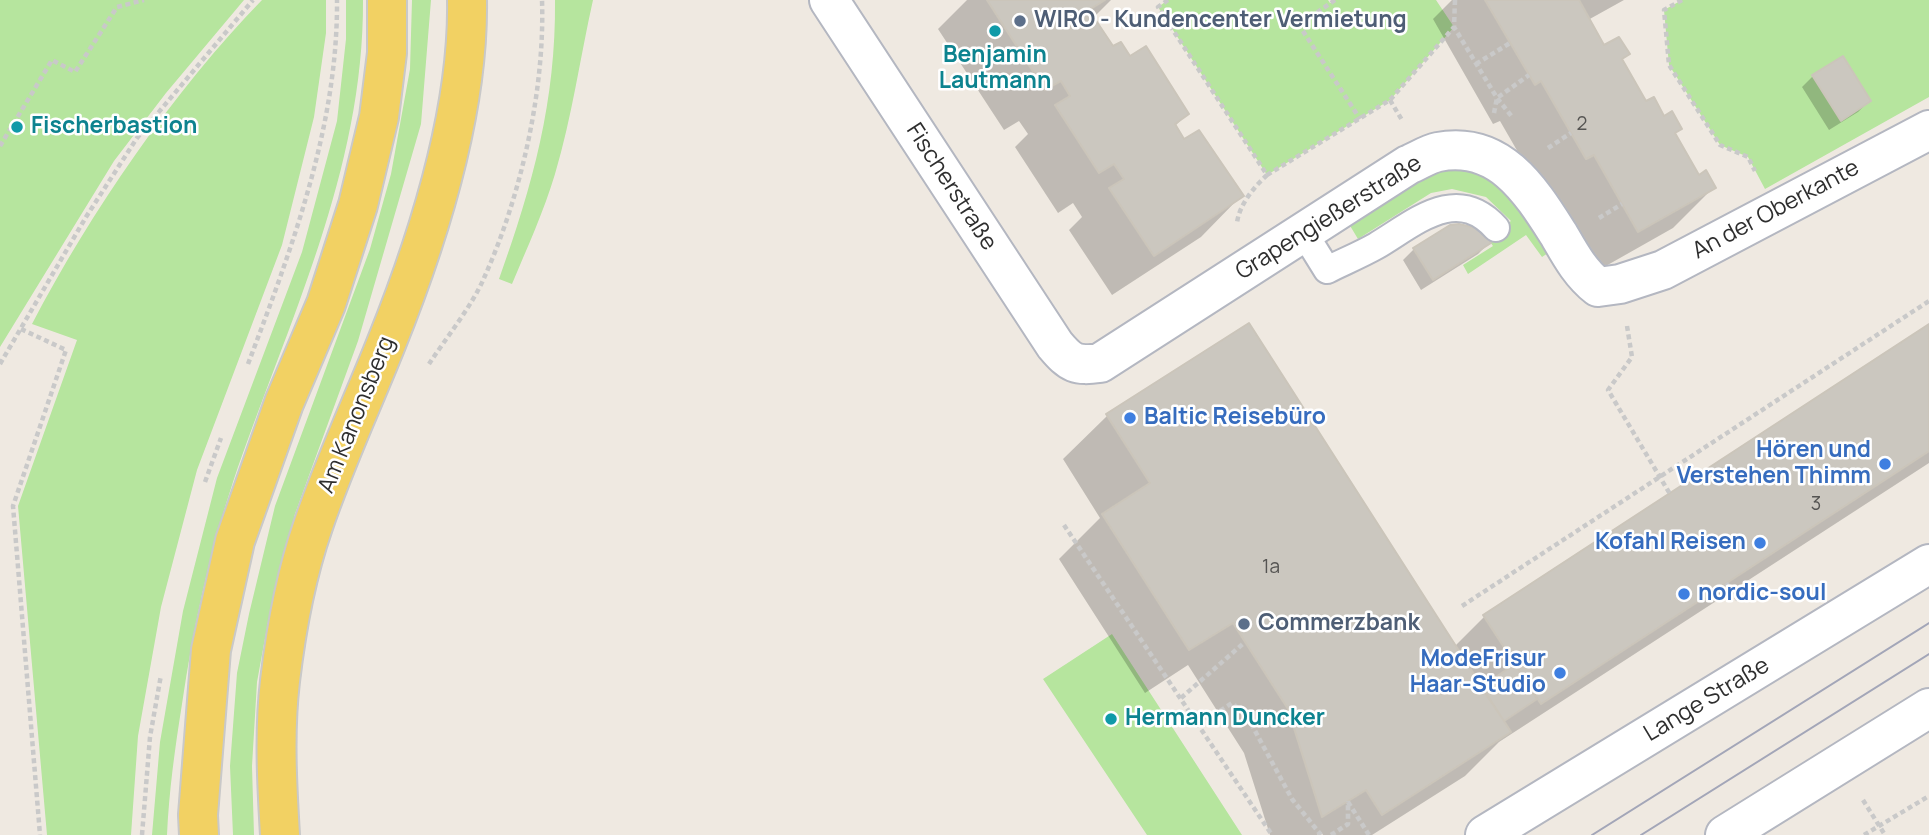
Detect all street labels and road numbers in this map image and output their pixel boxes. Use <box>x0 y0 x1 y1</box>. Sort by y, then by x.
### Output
street label: Fischerstraße <box>900 118 1002 256</box>
street label: Grapengießerstraße <box>1231 150 1427 286</box>
street label: An der Oberkante <box>1688 154 1864 266</box>
street label: Am Kanonsberg <box>313 333 401 497</box>
street label: Lange Straße <box>1639 652 1775 748</box>

